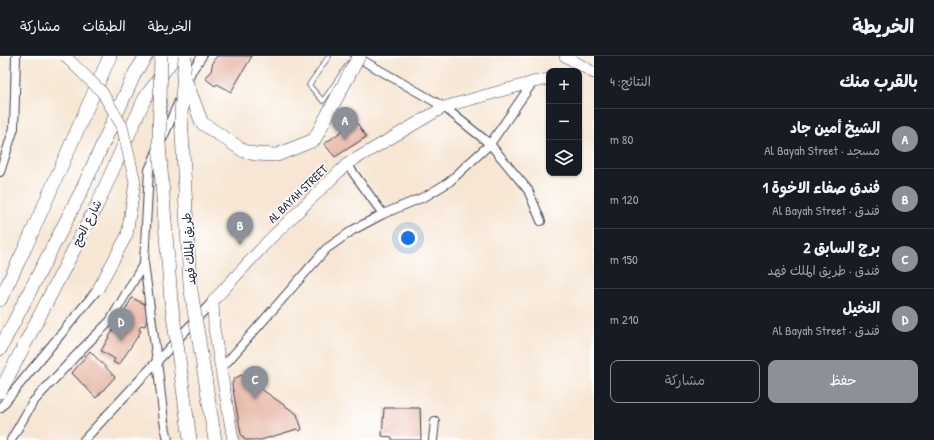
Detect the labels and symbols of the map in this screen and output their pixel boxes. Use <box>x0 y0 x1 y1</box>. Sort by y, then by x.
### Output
pin: A <box>332 107 358 140</box>
street label: AL BAYAH STREET <box>264 160 332 227</box>
street label: شارع الحج <box>68 197 106 249</box>
street label: طريق الملك فهد <box>177 212 200 286</box>
pin: B <box>227 212 253 245</box>
your location <box>398 228 418 248</box>
pin: D <box>108 308 134 341</box>
pin: C <box>242 366 268 399</box>

